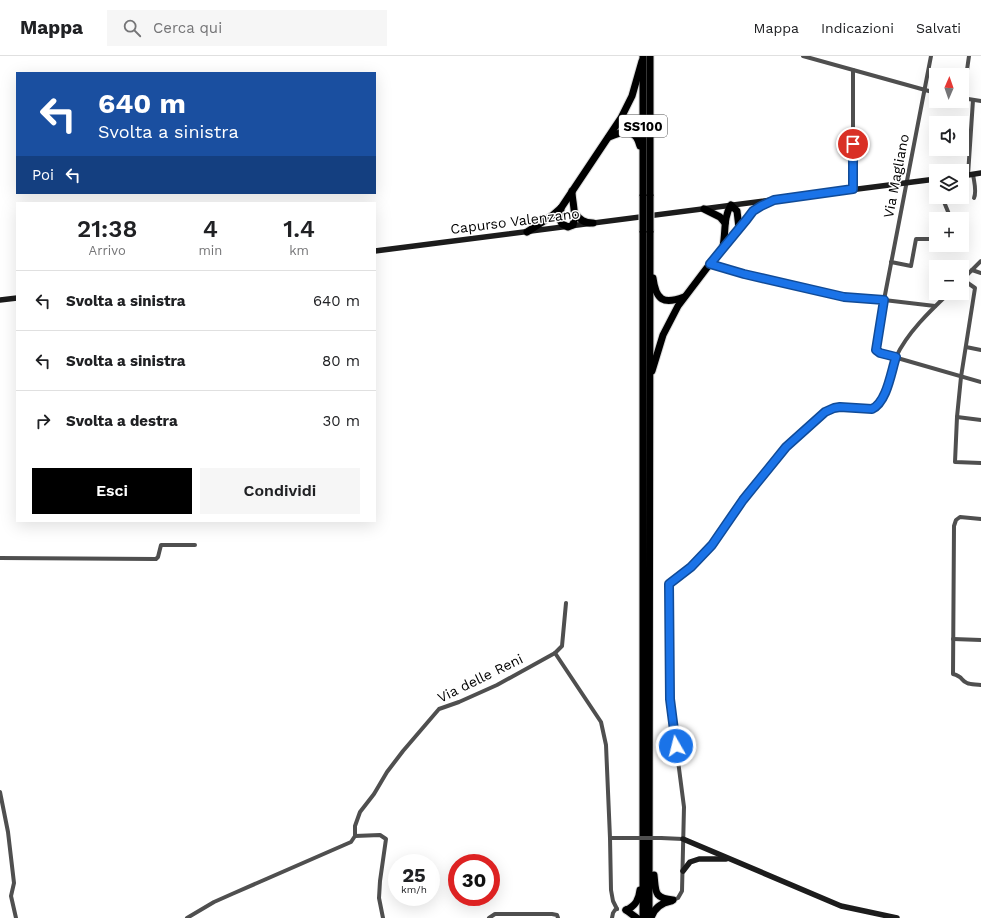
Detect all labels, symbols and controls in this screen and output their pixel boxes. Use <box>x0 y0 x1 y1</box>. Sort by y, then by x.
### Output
search box <box>107 10 387 46</box>
text: Mappa <box>20 16 83 39</box>
icon: search <box>121 17 143 39</box>
text: Cerca qui <box>153 19 222 37</box>
text: Mappa <box>754 20 799 36</box>
text: Indicazioni <box>821 20 894 36</box>
text: Salvati <box>916 20 961 36</box>
north arrow <box>929 68 969 108</box>
map controls <box>929 68 969 300</box>
text: 640 m <box>98 87 186 120</box>
icon: left <box>32 88 84 140</box>
road number: SS100 <box>619 115 667 137</box>
button: sound <box>929 116 969 156</box>
text: Svolta a sinistra <box>98 121 239 142</box>
pin <box>836 127 870 161</box>
icon: arrive <box>842 133 864 155</box>
street label: Via Magliano <box>880 133 912 219</box>
icon: left <box>62 164 84 186</box>
button: layers <box>929 164 969 204</box>
text: Poi <box>32 166 54 184</box>
street label: Capurso Valenzano <box>449 205 581 237</box>
button: + <box>929 212 969 252</box>
text: 21:38 <box>77 215 137 243</box>
text: 4 <box>203 215 218 243</box>
text: 1.4 <box>283 215 315 243</box>
text: Arrivo <box>89 243 126 258</box>
text: min <box>198 243 222 258</box>
text: km <box>289 243 309 258</box>
button: − <box>929 260 969 300</box>
icon: left <box>32 290 54 312</box>
text: Svolta a sinistra <box>66 292 186 310</box>
text: 640 m <box>313 292 360 310</box>
icon: left <box>32 350 54 372</box>
text: Svolta a sinistra <box>66 352 186 370</box>
text: 80 m <box>322 352 360 370</box>
icon: right <box>32 410 54 432</box>
text: Svolta a destra <box>66 412 178 430</box>
text: 30 m <box>323 412 360 430</box>
button: Esci <box>32 468 192 514</box>
button: Condividi <box>200 468 360 514</box>
street label: Via delle Reni <box>435 650 525 706</box>
position arrow <box>655 725 697 767</box>
speed limit sign: 30 <box>448 854 500 906</box>
text: 25 <box>402 863 426 887</box>
text: km/h <box>401 884 427 895</box>

